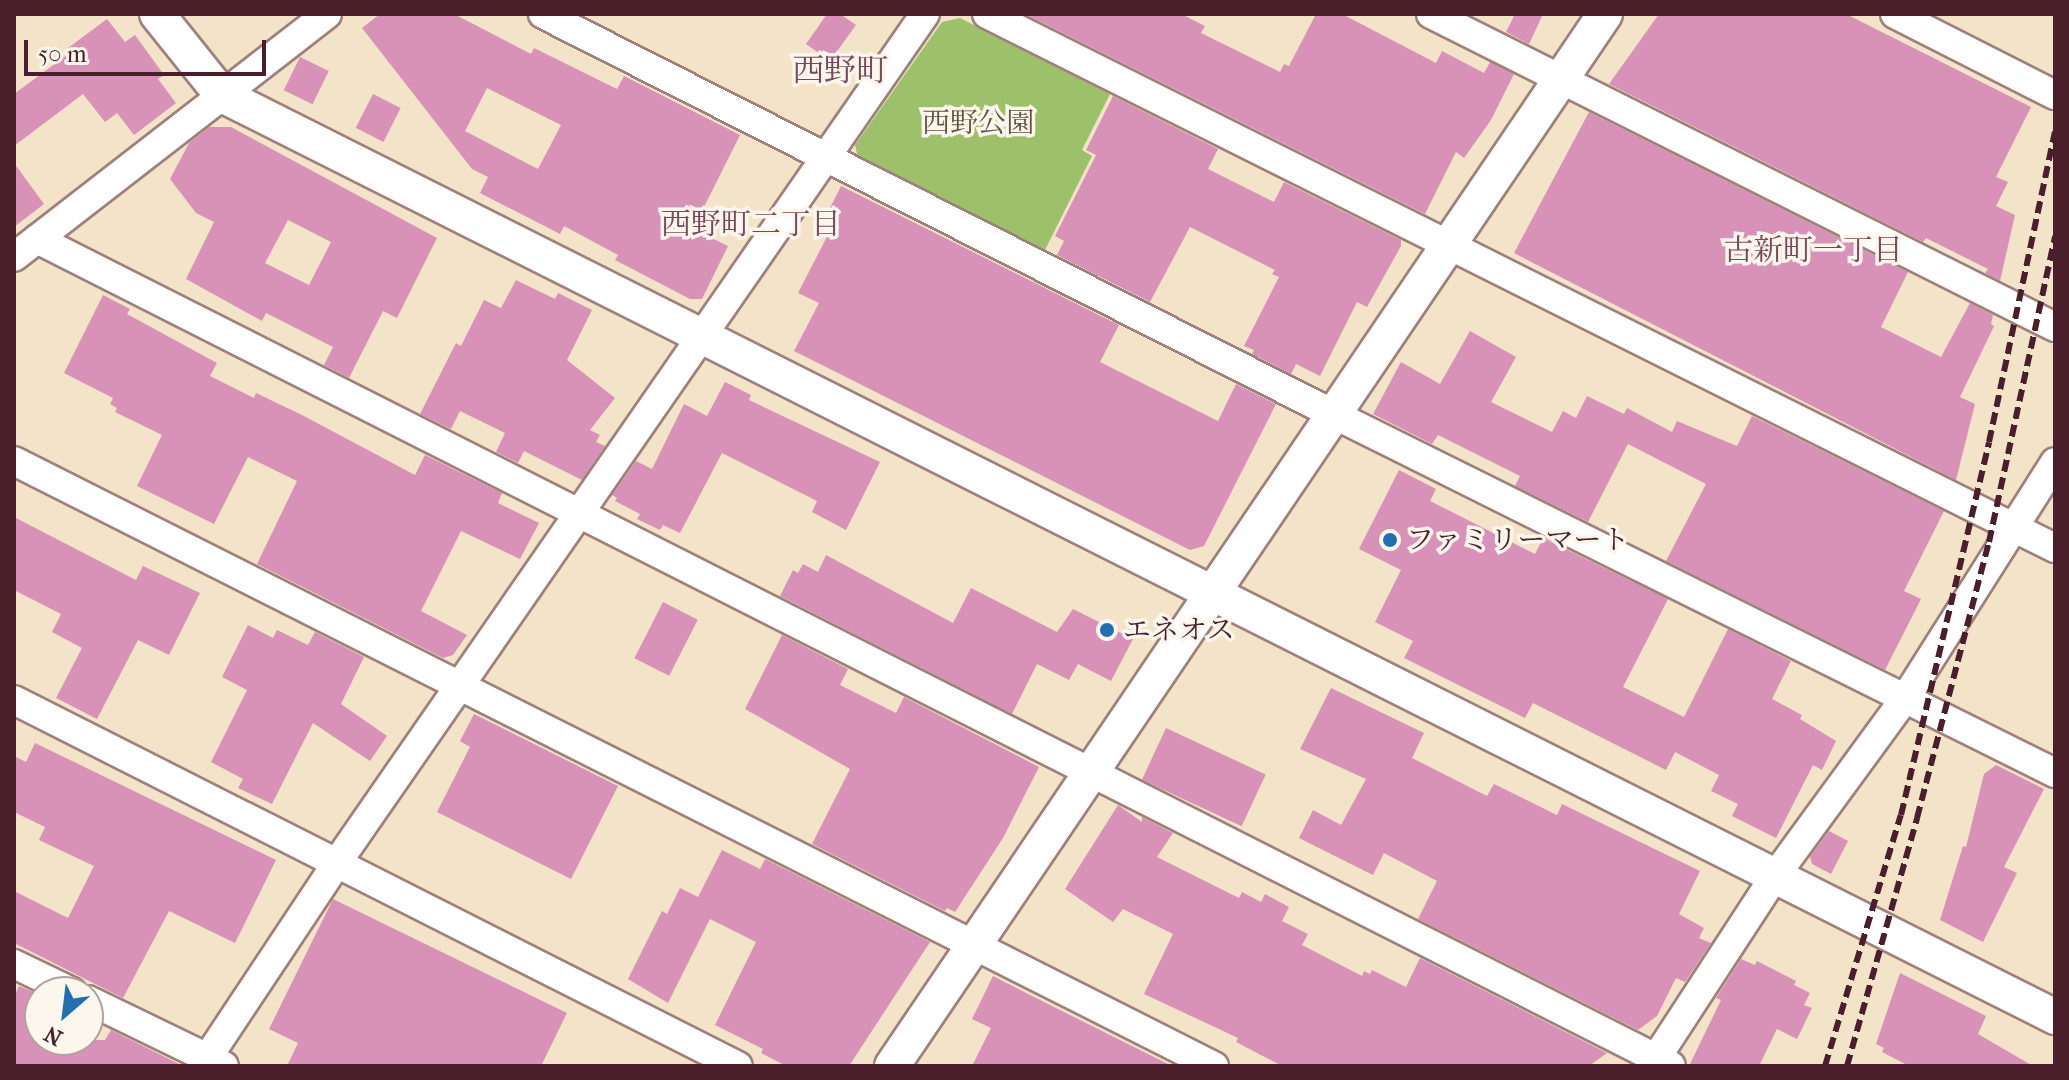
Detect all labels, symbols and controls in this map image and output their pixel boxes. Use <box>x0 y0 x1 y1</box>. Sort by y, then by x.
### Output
scale bar <box>28 24 270 74</box>
text: 50 m <box>38 40 87 68</box>
district label: 西野町 <box>792 52 888 90</box>
park label: 西野公園 <box>922 106 1034 140</box>
district label: 西野町二丁目 <box>661 207 841 243</box>
district label: 古新町一丁目 <box>1723 233 1903 269</box>
place label: ファミリーマート <box>1406 523 1630 557</box>
marker: ファミリーマート <box>1381 531 1399 549</box>
place label: エネオス <box>1123 613 1235 647</box>
marker: エネオス <box>1098 621 1116 639</box>
north arrow <box>24 976 104 1056</box>
text: N <box>40 1020 67 1051</box>

